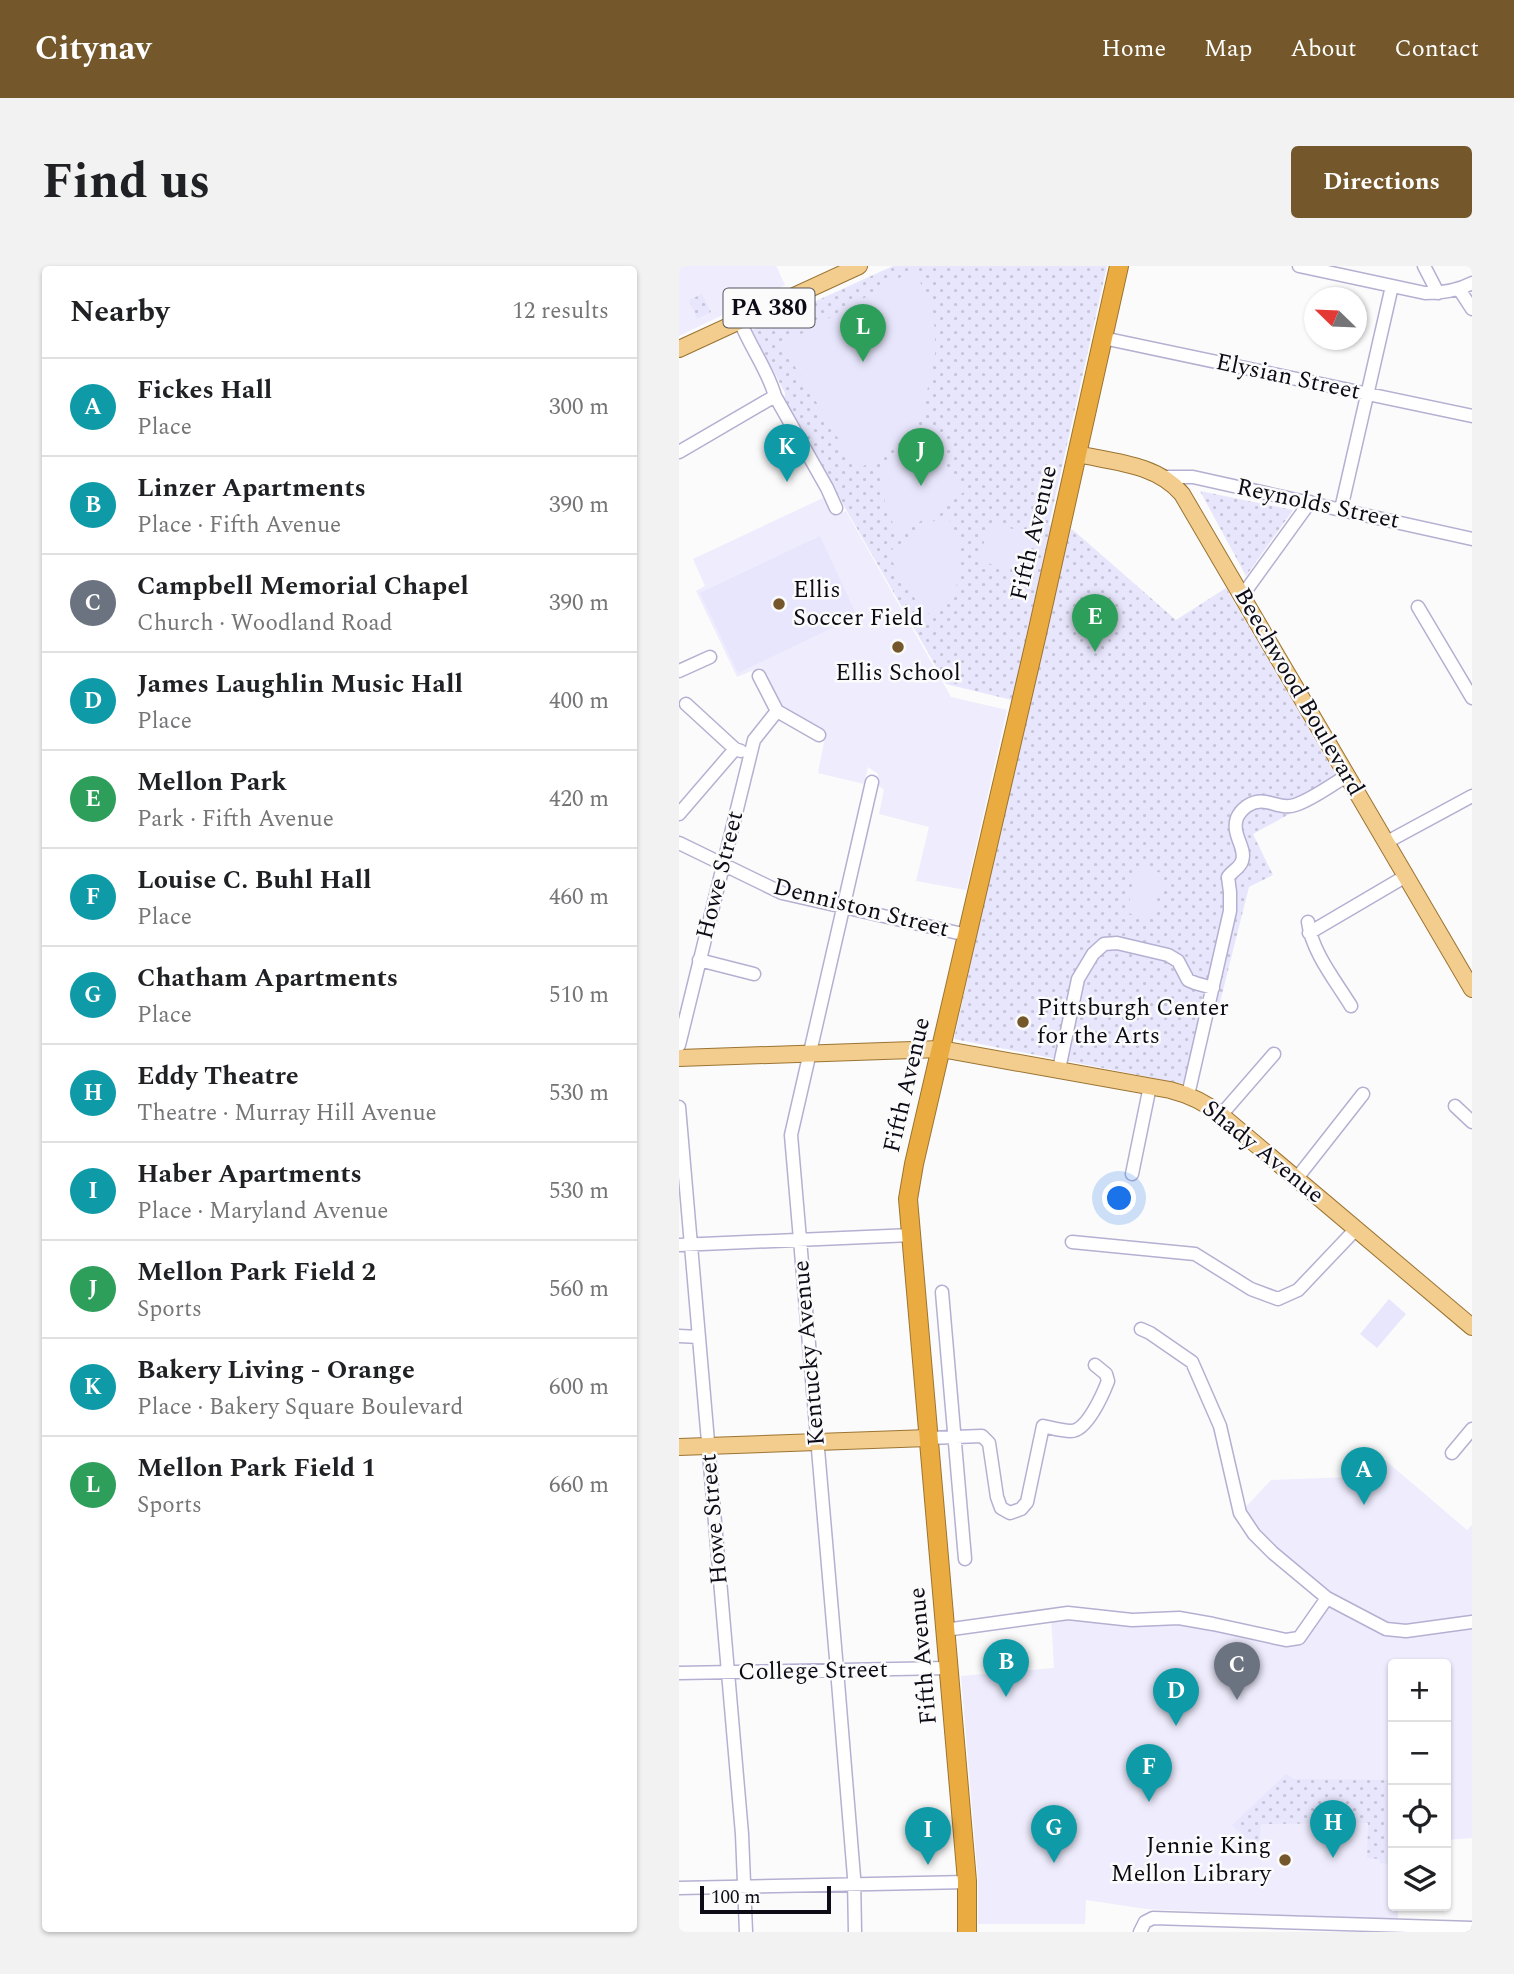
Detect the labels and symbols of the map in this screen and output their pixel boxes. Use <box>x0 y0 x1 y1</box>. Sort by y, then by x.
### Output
north arrow <box>1304 287 1367 350</box>
road number: PA 380 <box>723 288 815 327</box>
pin: L <box>840 304 886 362</box>
street label: Elysian Street <box>1212 344 1364 410</box>
pin: K <box>764 424 810 482</box>
pin: J <box>898 428 944 486</box>
street label: Fifth Avenue <box>1001 462 1067 604</box>
street label: Reynolds Street <box>1233 469 1403 539</box>
place label: Ellis Soccer Field <box>793 572 924 636</box>
street label: Beechwood Boulevard <box>1225 581 1373 803</box>
pin: E <box>1072 594 1118 652</box>
marker: Ellis Soccer Field <box>771 596 787 612</box>
marker: Ellis School <box>890 639 906 655</box>
place label: Ellis School <box>835 655 961 691</box>
street label: Howe Street <box>687 807 753 943</box>
street label: Denniston Street <box>769 869 953 947</box>
place label: Pittsburgh Center for the Arts <box>1037 990 1229 1054</box>
street label: Fifth Avenue <box>874 1014 940 1156</box>
marker: Pittsburgh Center for the Arts <box>1015 1014 1031 1030</box>
street label: Shady Avenue <box>1194 1091 1332 1213</box>
your location <box>1102 1181 1136 1215</box>
street label: Kentucky Avenue <box>783 1259 835 1447</box>
pin: A <box>1341 1447 1387 1505</box>
street label: Howe Street <box>690 1452 738 1586</box>
street label: Fifth Avenue <box>899 1586 947 1726</box>
pin: B <box>983 1639 1029 1697</box>
pin: C <box>1214 1642 1260 1700</box>
street label: College Street <box>738 1652 888 1690</box>
pin: D <box>1153 1668 1199 1726</box>
pin: F <box>1126 1744 1172 1802</box>
pin: H <box>1310 1800 1356 1858</box>
pin: G <box>1031 1805 1077 1863</box>
pin: I <box>905 1807 951 1865</box>
place label: Jennie King Mellon Library <box>1111 1828 1272 1892</box>
marker: Jennie King Mellon Library <box>1277 1852 1293 1868</box>
scale bar <box>700 1883 831 1915</box>

